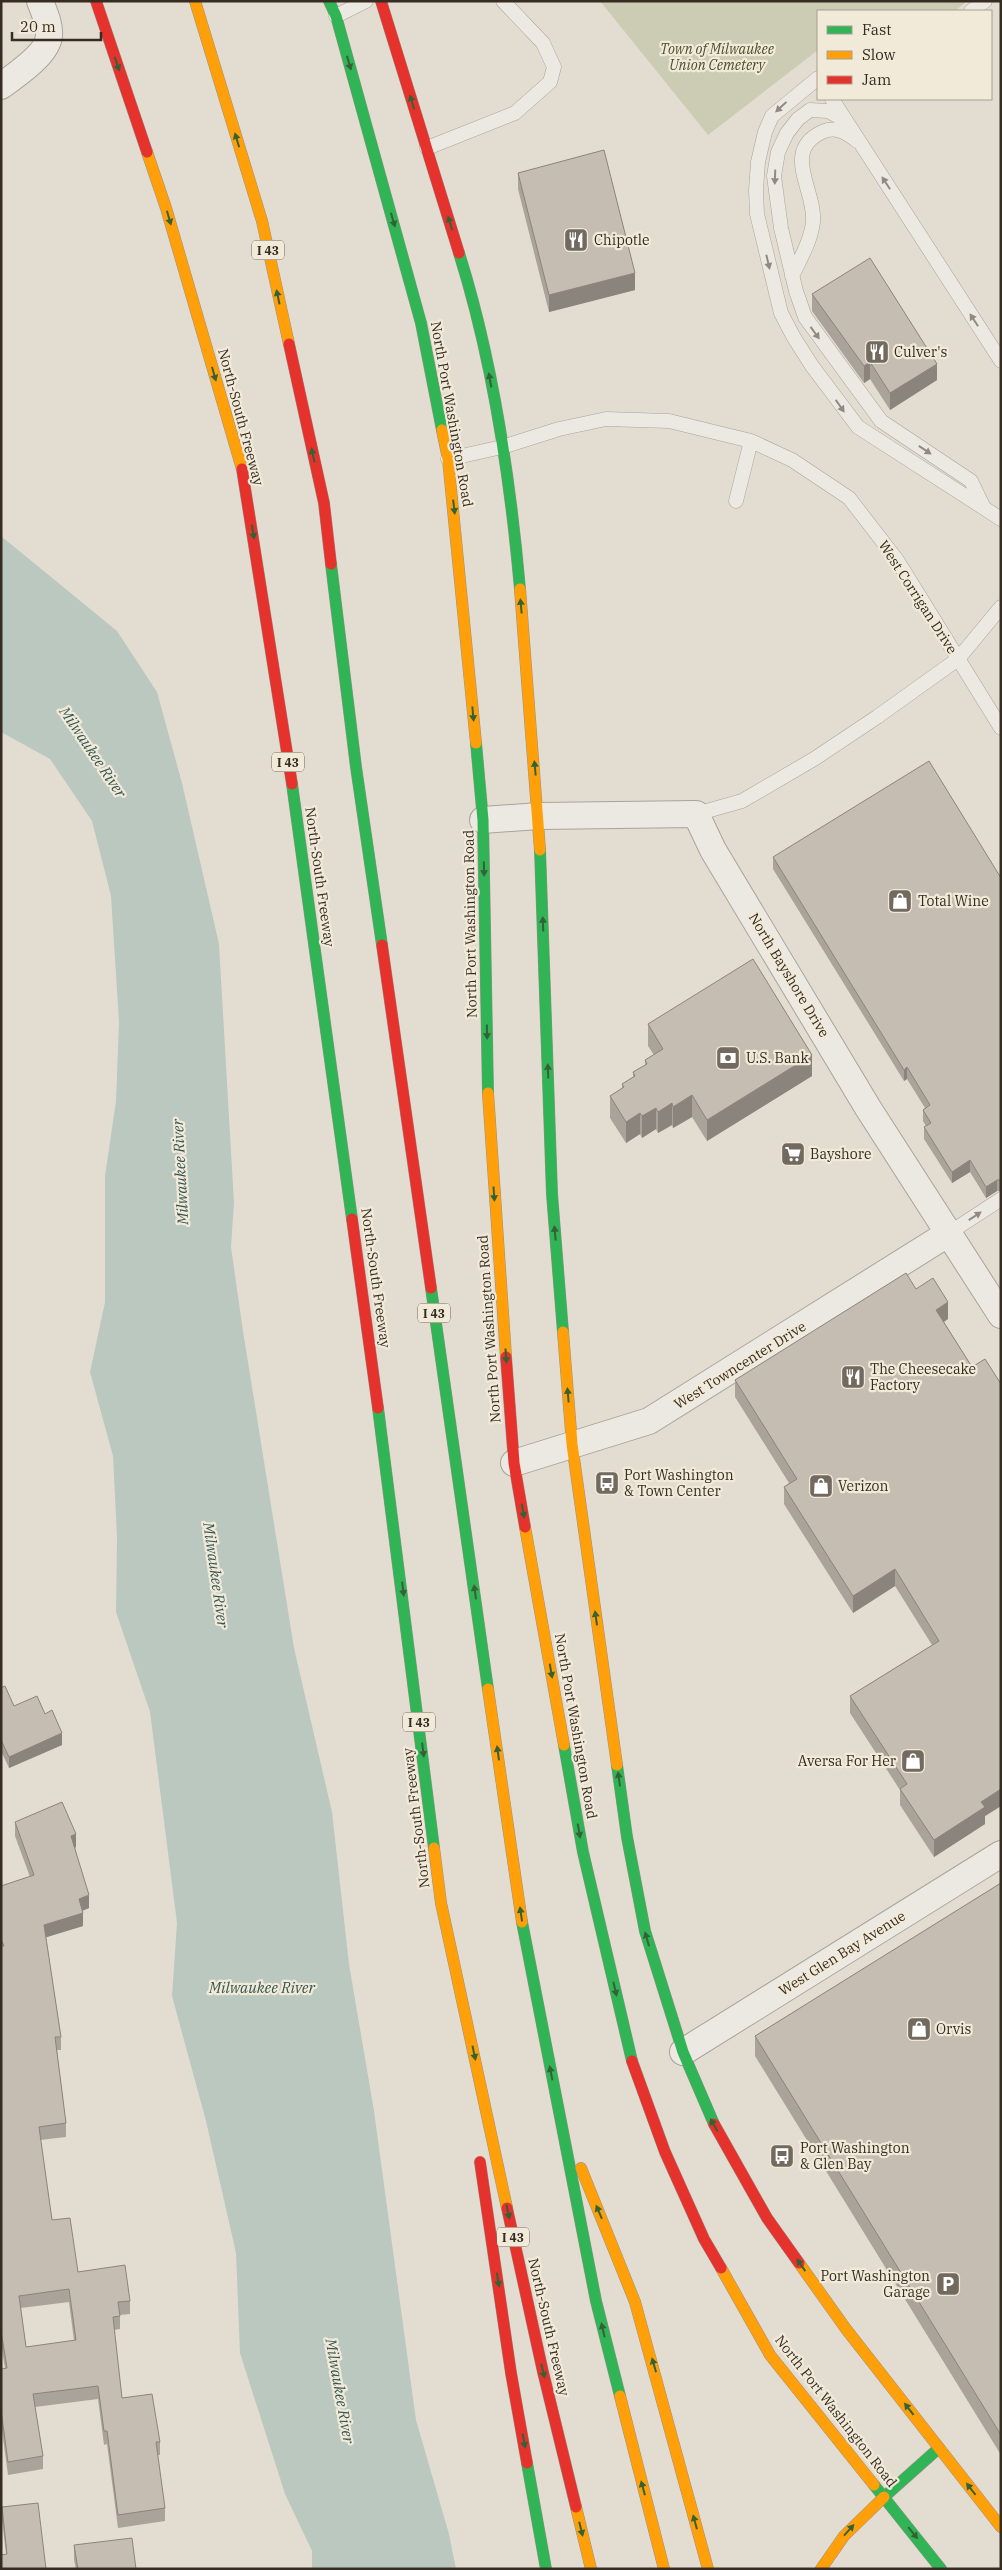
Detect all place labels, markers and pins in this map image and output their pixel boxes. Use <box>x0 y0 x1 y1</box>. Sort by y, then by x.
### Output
restaurant icon: Chipotle <box>563 227 589 253</box>
place label: Chipotle <box>594 231 650 249</box>
restaurant icon: Culver's <box>864 339 890 365</box>
place label: Culver's <box>894 343 948 361</box>
shop icon: Total Wine <box>887 888 913 914</box>
place label: Total Wine <box>918 892 989 910</box>
bank icon: U.S. Bank <box>715 1045 741 1071</box>
place label: U.S. Bank <box>746 1049 810 1067</box>
supermarket icon: Bayshore <box>780 1141 806 1167</box>
place label: Bayshore <box>810 1145 871 1163</box>
place label: The Cheesecake Factory <box>870 1360 976 1394</box>
restaurant icon: The Cheesecake Factory <box>840 1364 866 1390</box>
place label: Port Washington & Town Center <box>624 1466 734 1500</box>
bus stop icon: Port Washington & Town Center <box>594 1470 620 1496</box>
shop icon: Verizon <box>808 1473 834 1499</box>
place label: Verizon <box>838 1477 889 1495</box>
shop icon: Aversa For Her <box>900 1748 926 1774</box>
place label: Aversa For Her <box>798 1752 897 1770</box>
shop icon: Orvis <box>906 2016 932 2042</box>
place label: Orvis <box>936 2020 972 2038</box>
place label: Port Washington & Glen Bay <box>800 2139 910 2173</box>
bus stop icon: Port Washington & Glen Bay <box>769 2143 795 2169</box>
place label: Port Washington Garage <box>820 2267 930 2301</box>
parking icon: Port Washington Garage <box>935 2271 961 2297</box>

